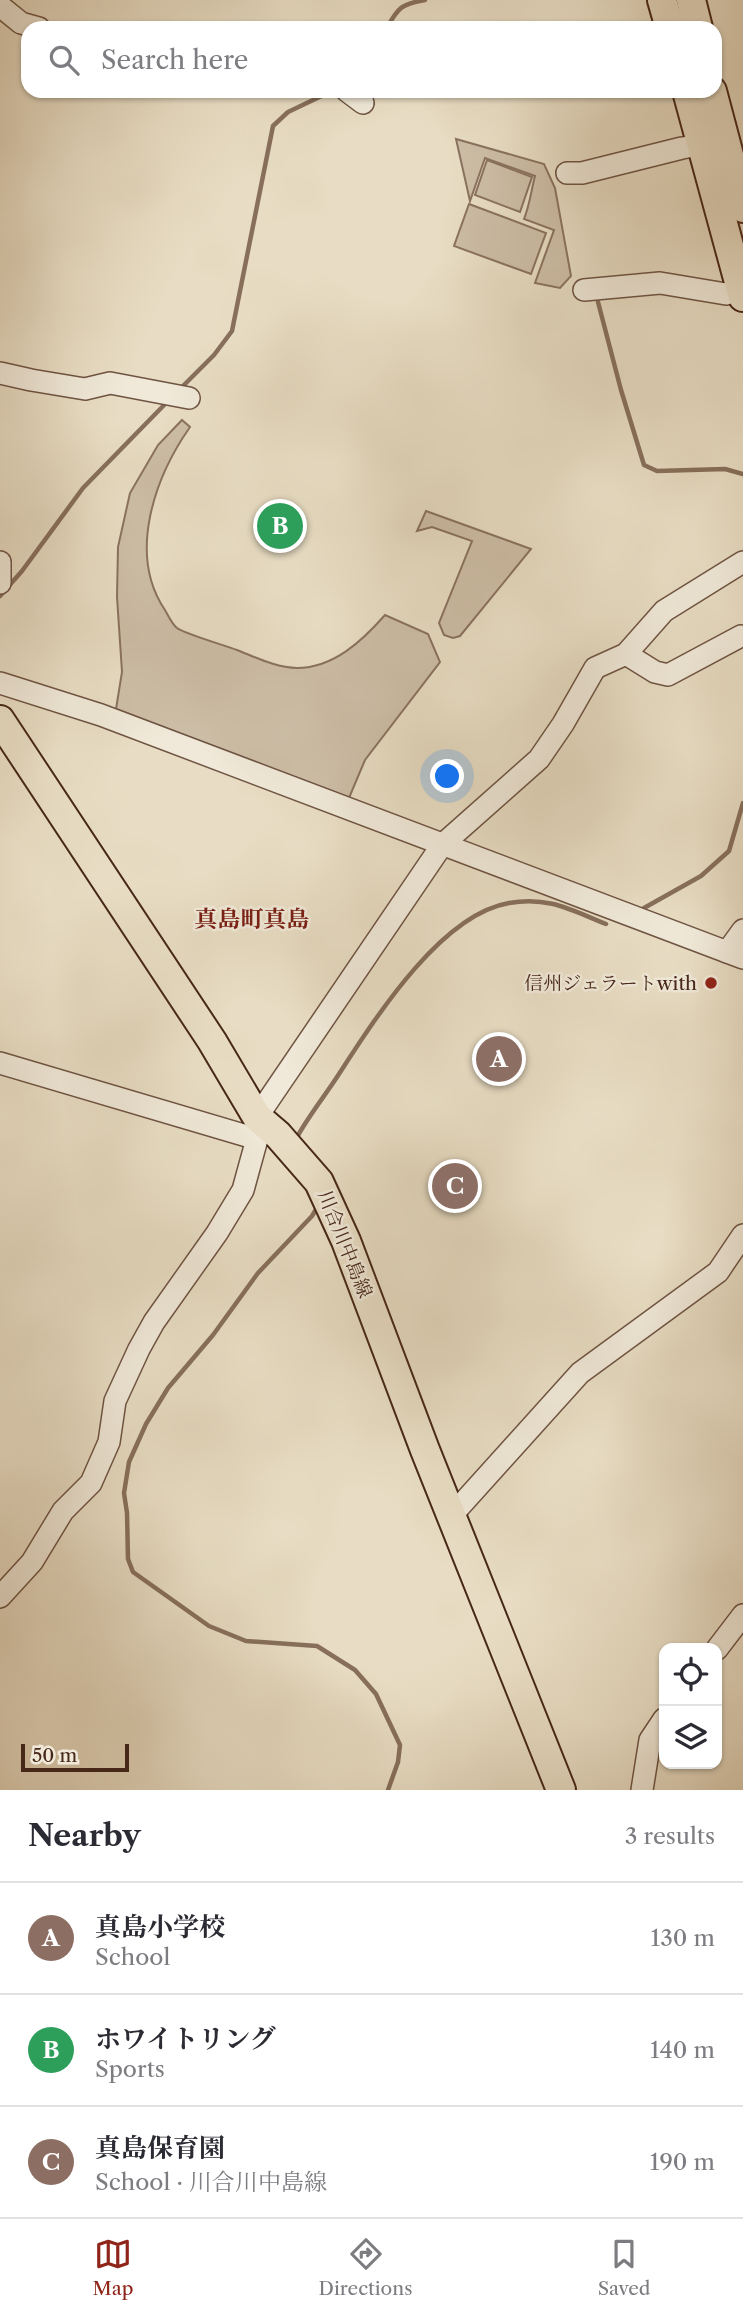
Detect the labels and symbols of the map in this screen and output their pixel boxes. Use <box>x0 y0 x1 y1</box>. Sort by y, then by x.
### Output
pin: B <box>257 500 303 552</box>
your location <box>430 759 464 793</box>
district label: 真島町真島 <box>195 905 310 933</box>
place label: 信州ジェラートwith <box>524 972 697 995</box>
marker: 信州ジェラートwith <box>703 975 719 991</box>
pin: A <box>476 1033 522 1085</box>
pin: C <box>432 1160 478 1212</box>
street label: 川合川中島線 <box>313 1187 377 1301</box>
scale bar <box>21 1741 130 1773</box>

